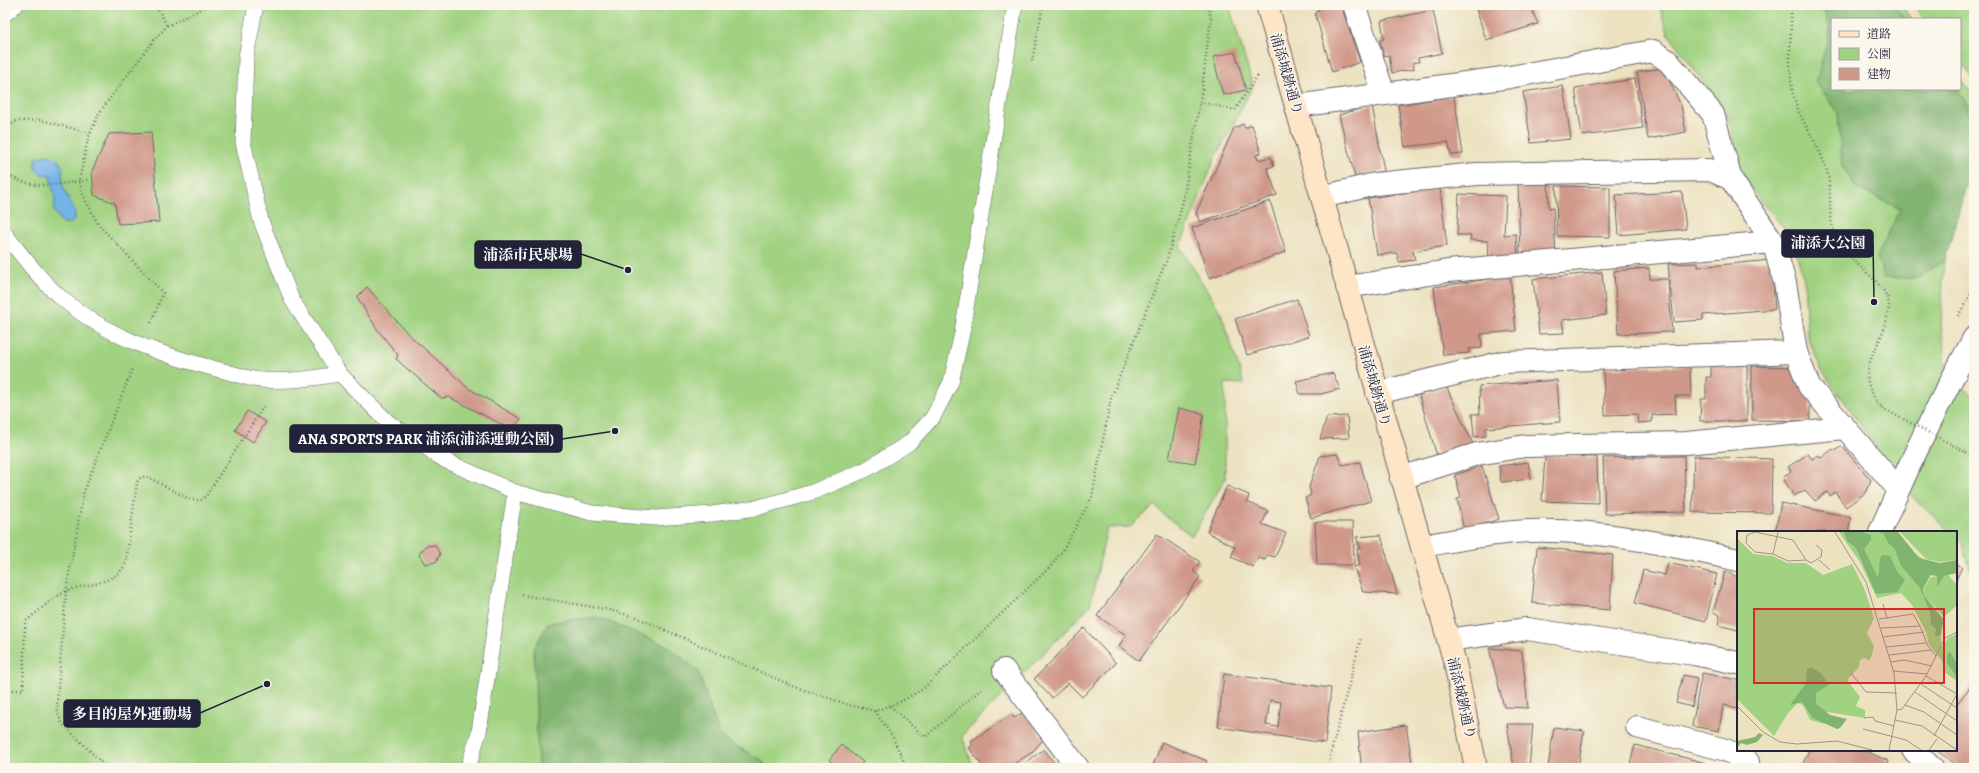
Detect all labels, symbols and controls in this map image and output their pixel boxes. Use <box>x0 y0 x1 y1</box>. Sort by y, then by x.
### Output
legend <box>1831 18 1961 90</box>
text: 道路 <box>1867 26 1891 42</box>
street label: 浦添城跡通り <box>1266 31 1307 117</box>
text: 公園 <box>1867 46 1891 62</box>
text: 建物 <box>1867 66 1891 82</box>
callout: 浦添大公園 <box>1782 230 1873 257</box>
text: 浦添大公園 <box>1790 233 1866 253</box>
callout: 浦添市民球場 <box>475 241 581 268</box>
text: 浦添市民球場 <box>483 245 573 265</box>
street label: 浦添城跡通り <box>1354 343 1395 429</box>
callout: ANA SPORTS PARK 浦添(浦添運動公園) <box>290 425 562 452</box>
text: ANA SPORTS PARK 浦添(浦添運動公園) <box>297 429 554 449</box>
inset map <box>1737 531 1957 751</box>
street label: 浦添城跡通り <box>1443 655 1480 741</box>
callout: 多目的屋外運動場 <box>64 700 200 727</box>
text: 多目的屋外運動場 <box>72 704 192 724</box>

